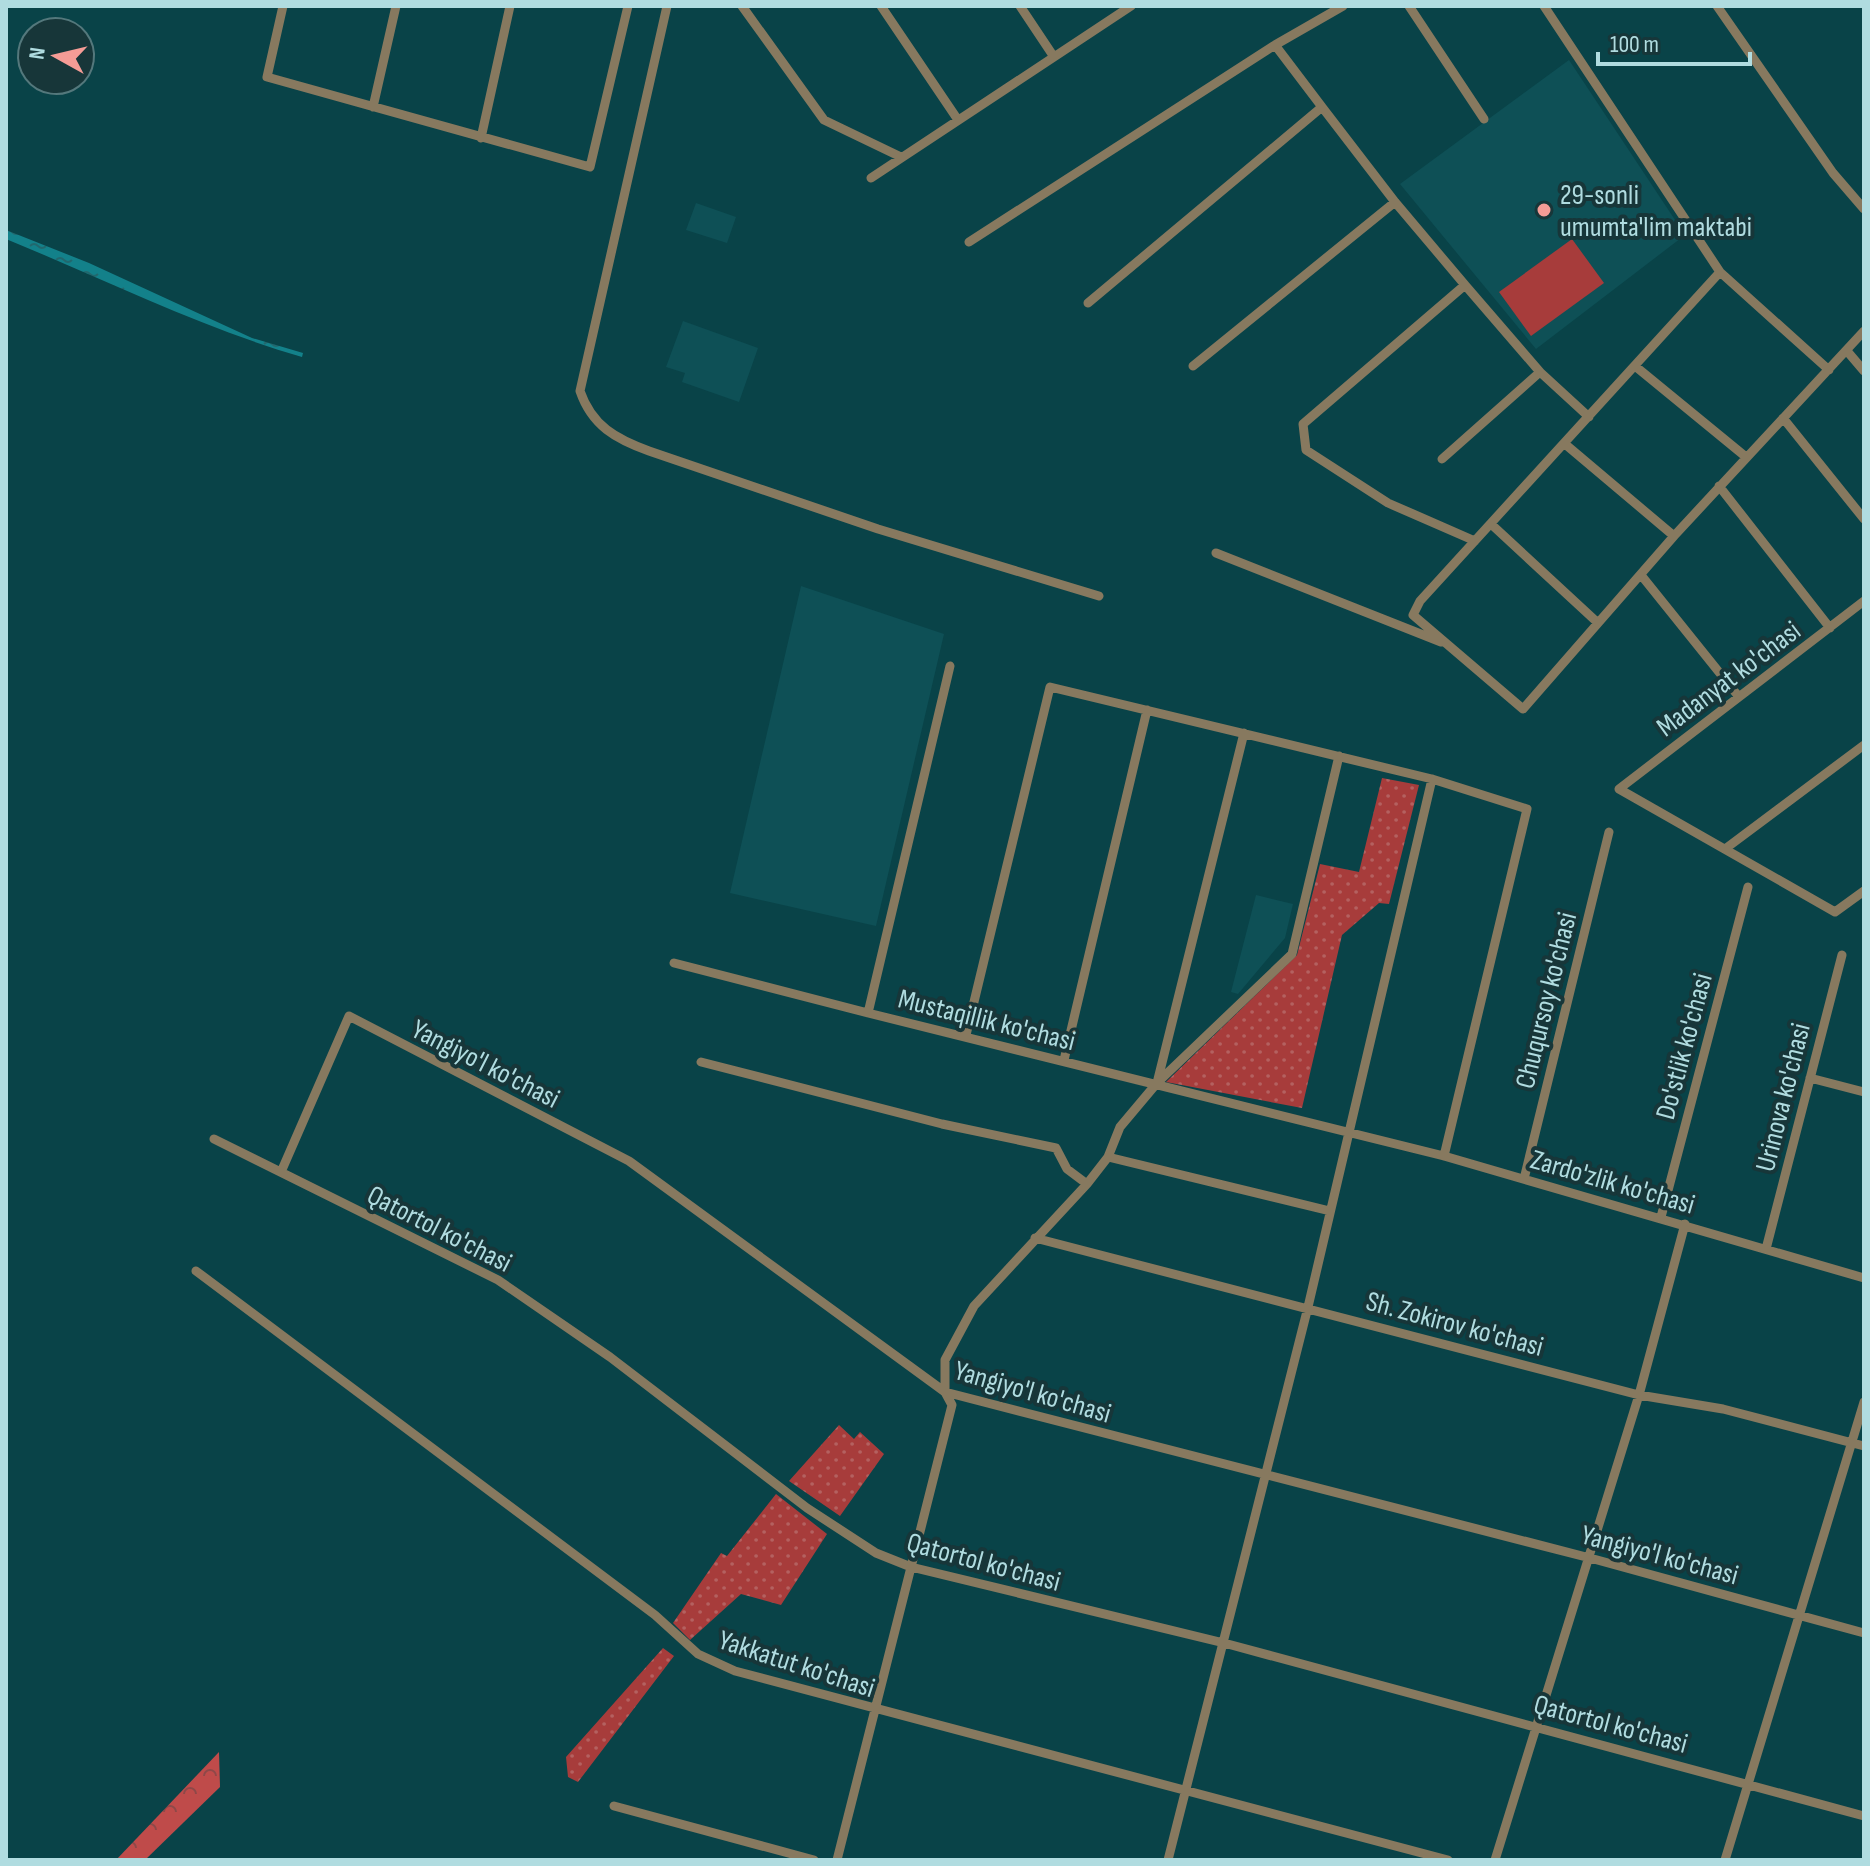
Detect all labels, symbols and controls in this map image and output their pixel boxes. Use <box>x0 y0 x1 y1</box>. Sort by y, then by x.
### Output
north arrow <box>16 16 96 96</box>
scale bar <box>1598 16 1750 66</box>
text: 100 m <box>1610 30 1659 59</box>
text: N <box>23 46 52 61</box>
place label: 29-sonli umumta'lim maktabi <box>1560 179 1752 244</box>
marker: 29-sonli umumta'lim maktabi <box>1535 201 1553 219</box>
street label: Madanyat ko'chasi <box>1651 614 1807 744</box>
street label: Chuqursoy ko'chasi <box>1509 909 1584 1092</box>
street label: Do'stlik ko'chasi <box>1649 970 1720 1123</box>
street label: Mustaqillik ko'chasi <box>895 983 1079 1058</box>
street label: Yangiyo'l ko'chasi <box>406 1013 565 1116</box>
street label: Urinova ko'chasi <box>1749 1020 1818 1175</box>
street label: Zardo'zlik ko'chasi <box>1527 1143 1698 1222</box>
street label: Qatortol ko'chasi <box>362 1179 517 1280</box>
street label: Sh. Zokirov ko'chasi <box>1362 1285 1547 1364</box>
street label: Yangiyo'l ko'chasi <box>950 1354 1115 1431</box>
street label: Yangiyo'l ko'chasi <box>1577 1519 1742 1592</box>
street label: Qatortol ko'chasi <box>903 1526 1064 1599</box>
street label: Yakkatut ko'chasi <box>714 1624 879 1705</box>
street label: Qatortol ko'chasi <box>1530 1688 1691 1761</box>

